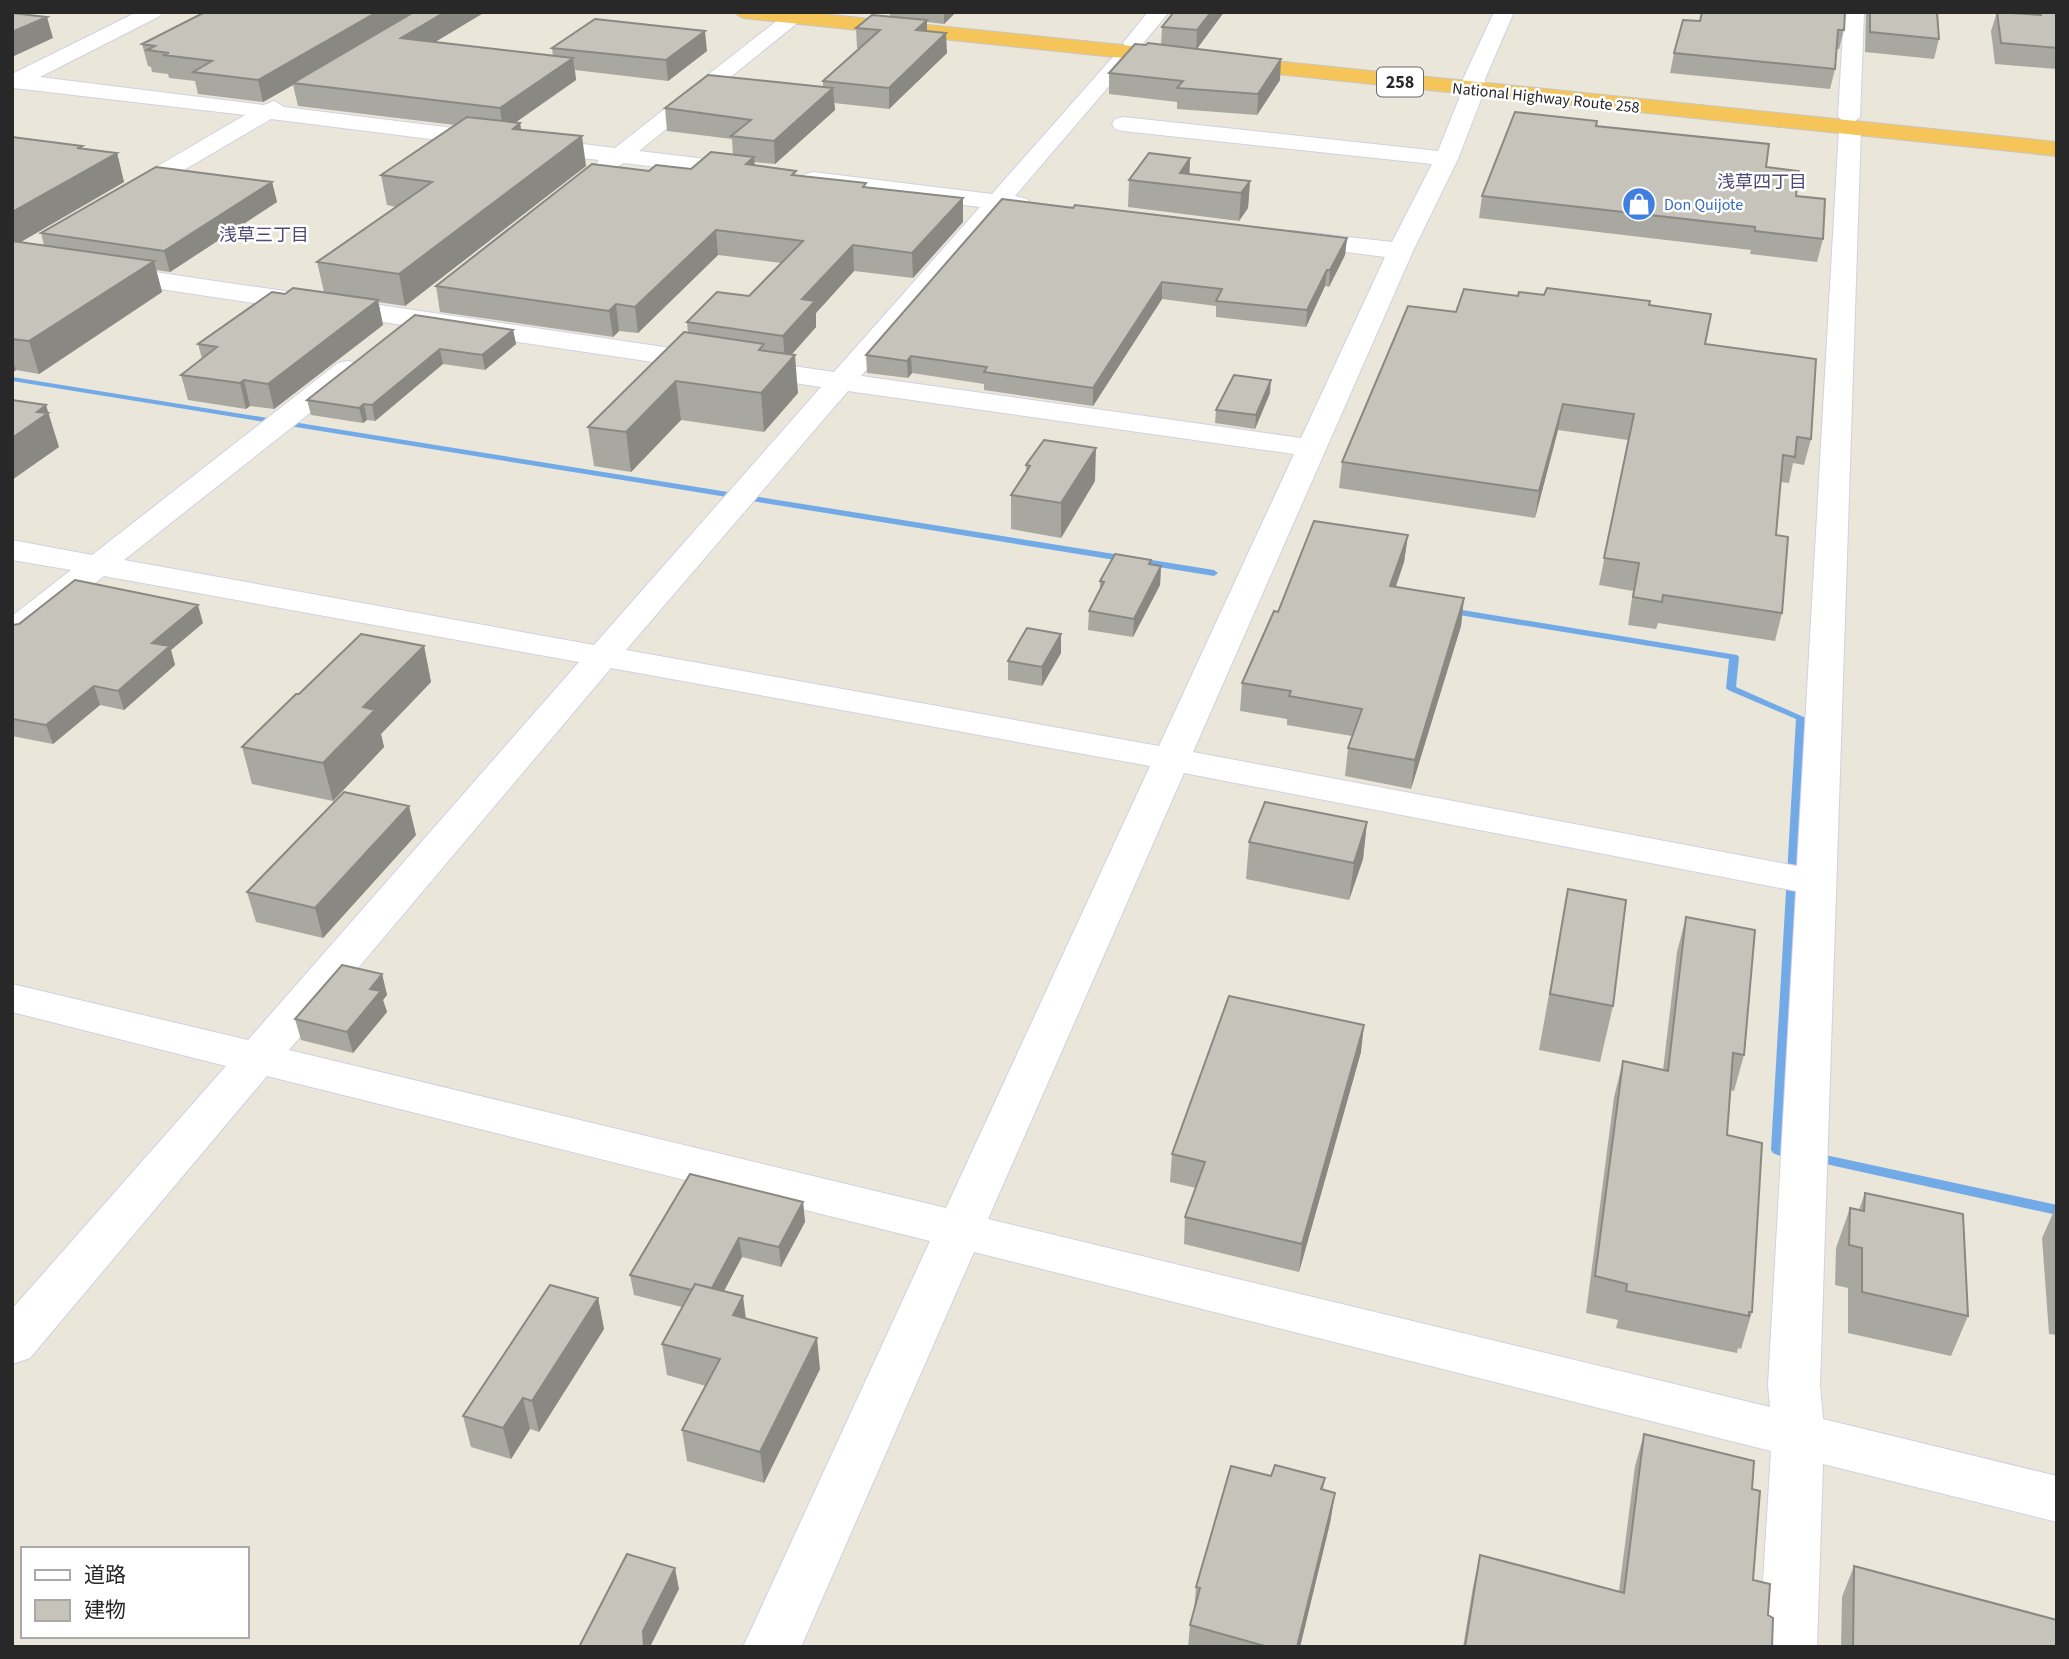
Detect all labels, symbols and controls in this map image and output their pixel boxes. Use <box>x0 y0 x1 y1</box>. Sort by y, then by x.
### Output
road number: 258 <box>1377 68 1423 96</box>
street label: National Highway Route 258 <box>1451 77 1641 119</box>
district label: 浅草四丁目 <box>1717 170 1807 195</box>
shop icon: Don Quijote <box>1620 185 1658 223</box>
place label: Don Quijote <box>1664 194 1743 216</box>
district label: 浅草三丁目 <box>219 223 309 248</box>
legend <box>21 1547 248 1638</box>
text: 道路 <box>84 1560 126 1590</box>
text: 建物 <box>84 1595 126 1625</box>

